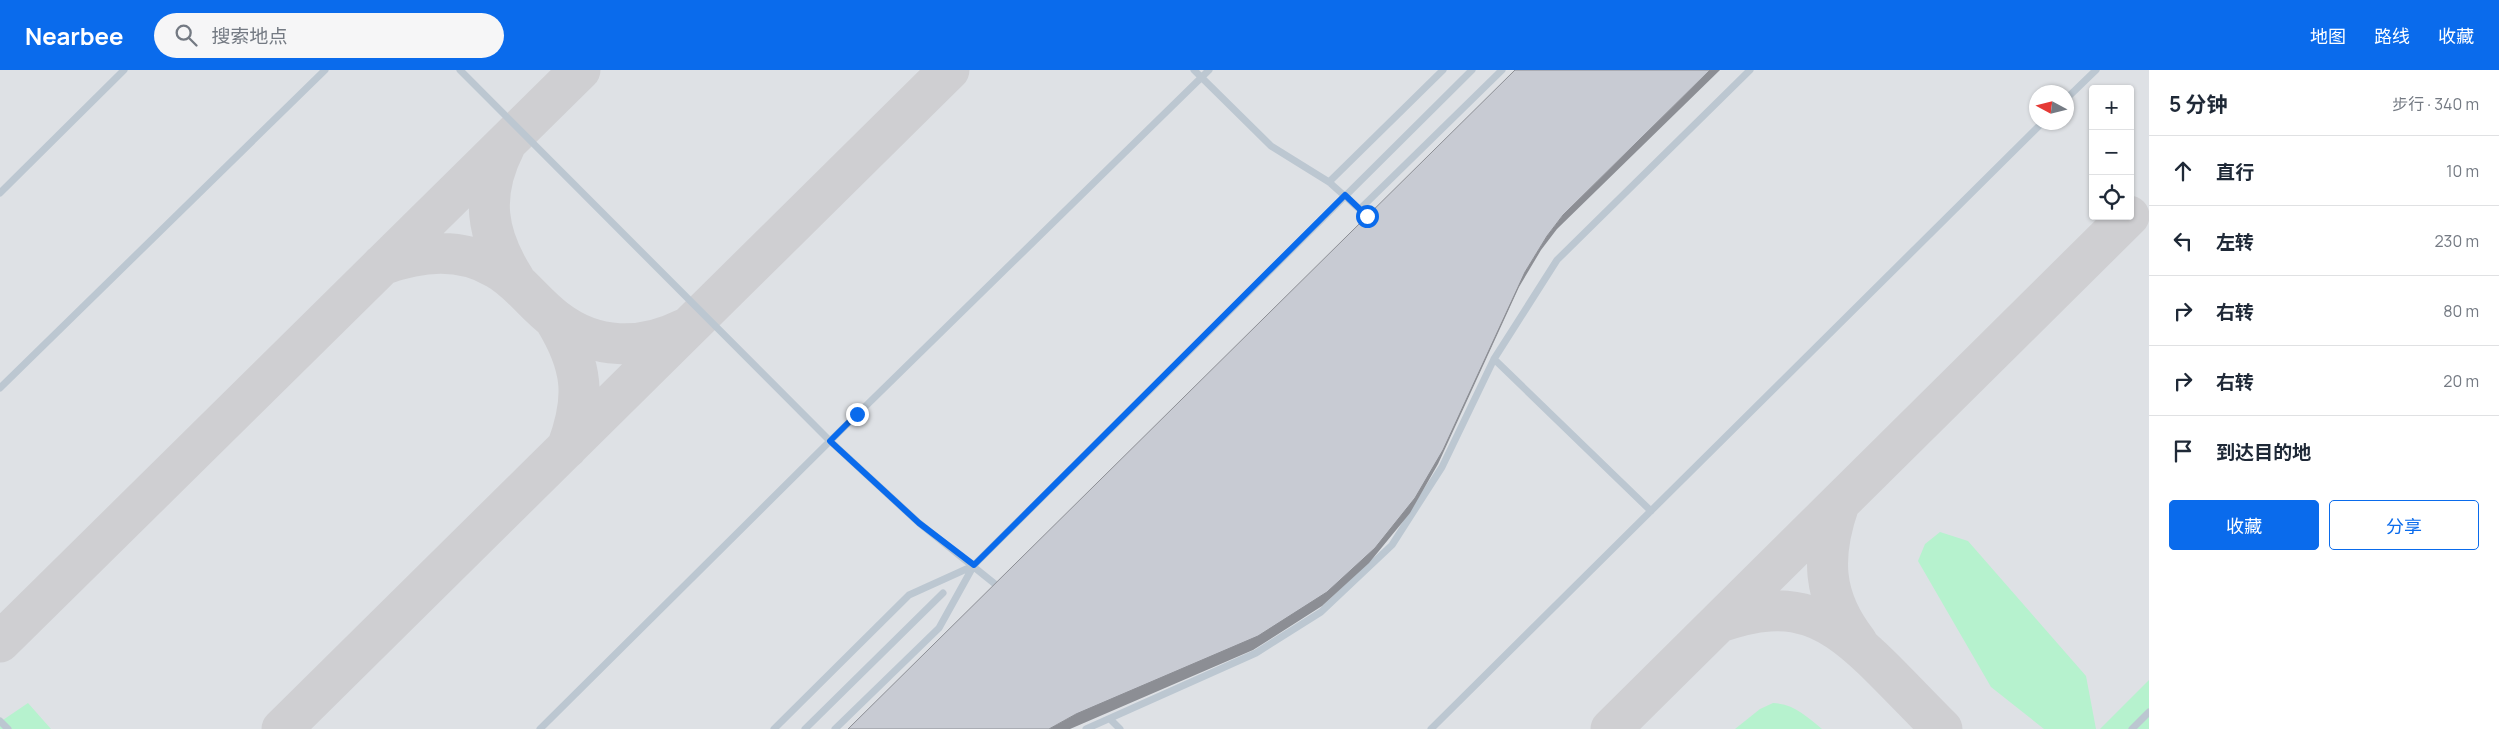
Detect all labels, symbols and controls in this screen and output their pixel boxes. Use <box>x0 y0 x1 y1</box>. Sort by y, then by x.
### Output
search box <box>154 13 504 58</box>
text: Nearbee <box>25 19 124 52</box>
icon: search <box>172 21 200 49</box>
text: 搜索地点 <box>212 23 288 49</box>
text: 地图 <box>2310 24 2346 48</box>
text: 路线 <box>2374 24 2410 48</box>
text: 收藏 <box>2438 24 2474 48</box>
north arrow <box>2029 85 2074 130</box>
map controls <box>2089 85 2134 220</box>
button: + <box>2089 85 2134 130</box>
text: 5 分钟 <box>2169 90 2228 118</box>
text: 步行 · 340 m <box>2392 93 2479 115</box>
button: − <box>2089 130 2134 175</box>
icon: ahead <box>2169 157 2197 185</box>
text: 直行 <box>2216 159 2254 185</box>
text: 10 m <box>2446 160 2479 182</box>
button: locate <box>2089 175 2134 220</box>
route start <box>1356 205 1379 228</box>
icon: left <box>2169 227 2197 255</box>
text: 左转 <box>2216 229 2254 255</box>
text: 230 m <box>2435 230 2479 252</box>
icon: right <box>2169 297 2197 325</box>
text: 右转 <box>2216 299 2254 325</box>
text: 80 m <box>2443 300 2479 322</box>
icon: right <box>2169 367 2197 395</box>
text: 右转 <box>2216 369 2254 395</box>
text: 20 m <box>2443 370 2479 392</box>
route end <box>846 403 869 426</box>
icon: arrive <box>2169 437 2197 465</box>
text: 到达目的地 <box>2216 439 2311 465</box>
button: 收藏 <box>2169 500 2319 550</box>
button: 分享 <box>2329 500 2479 550</box>

